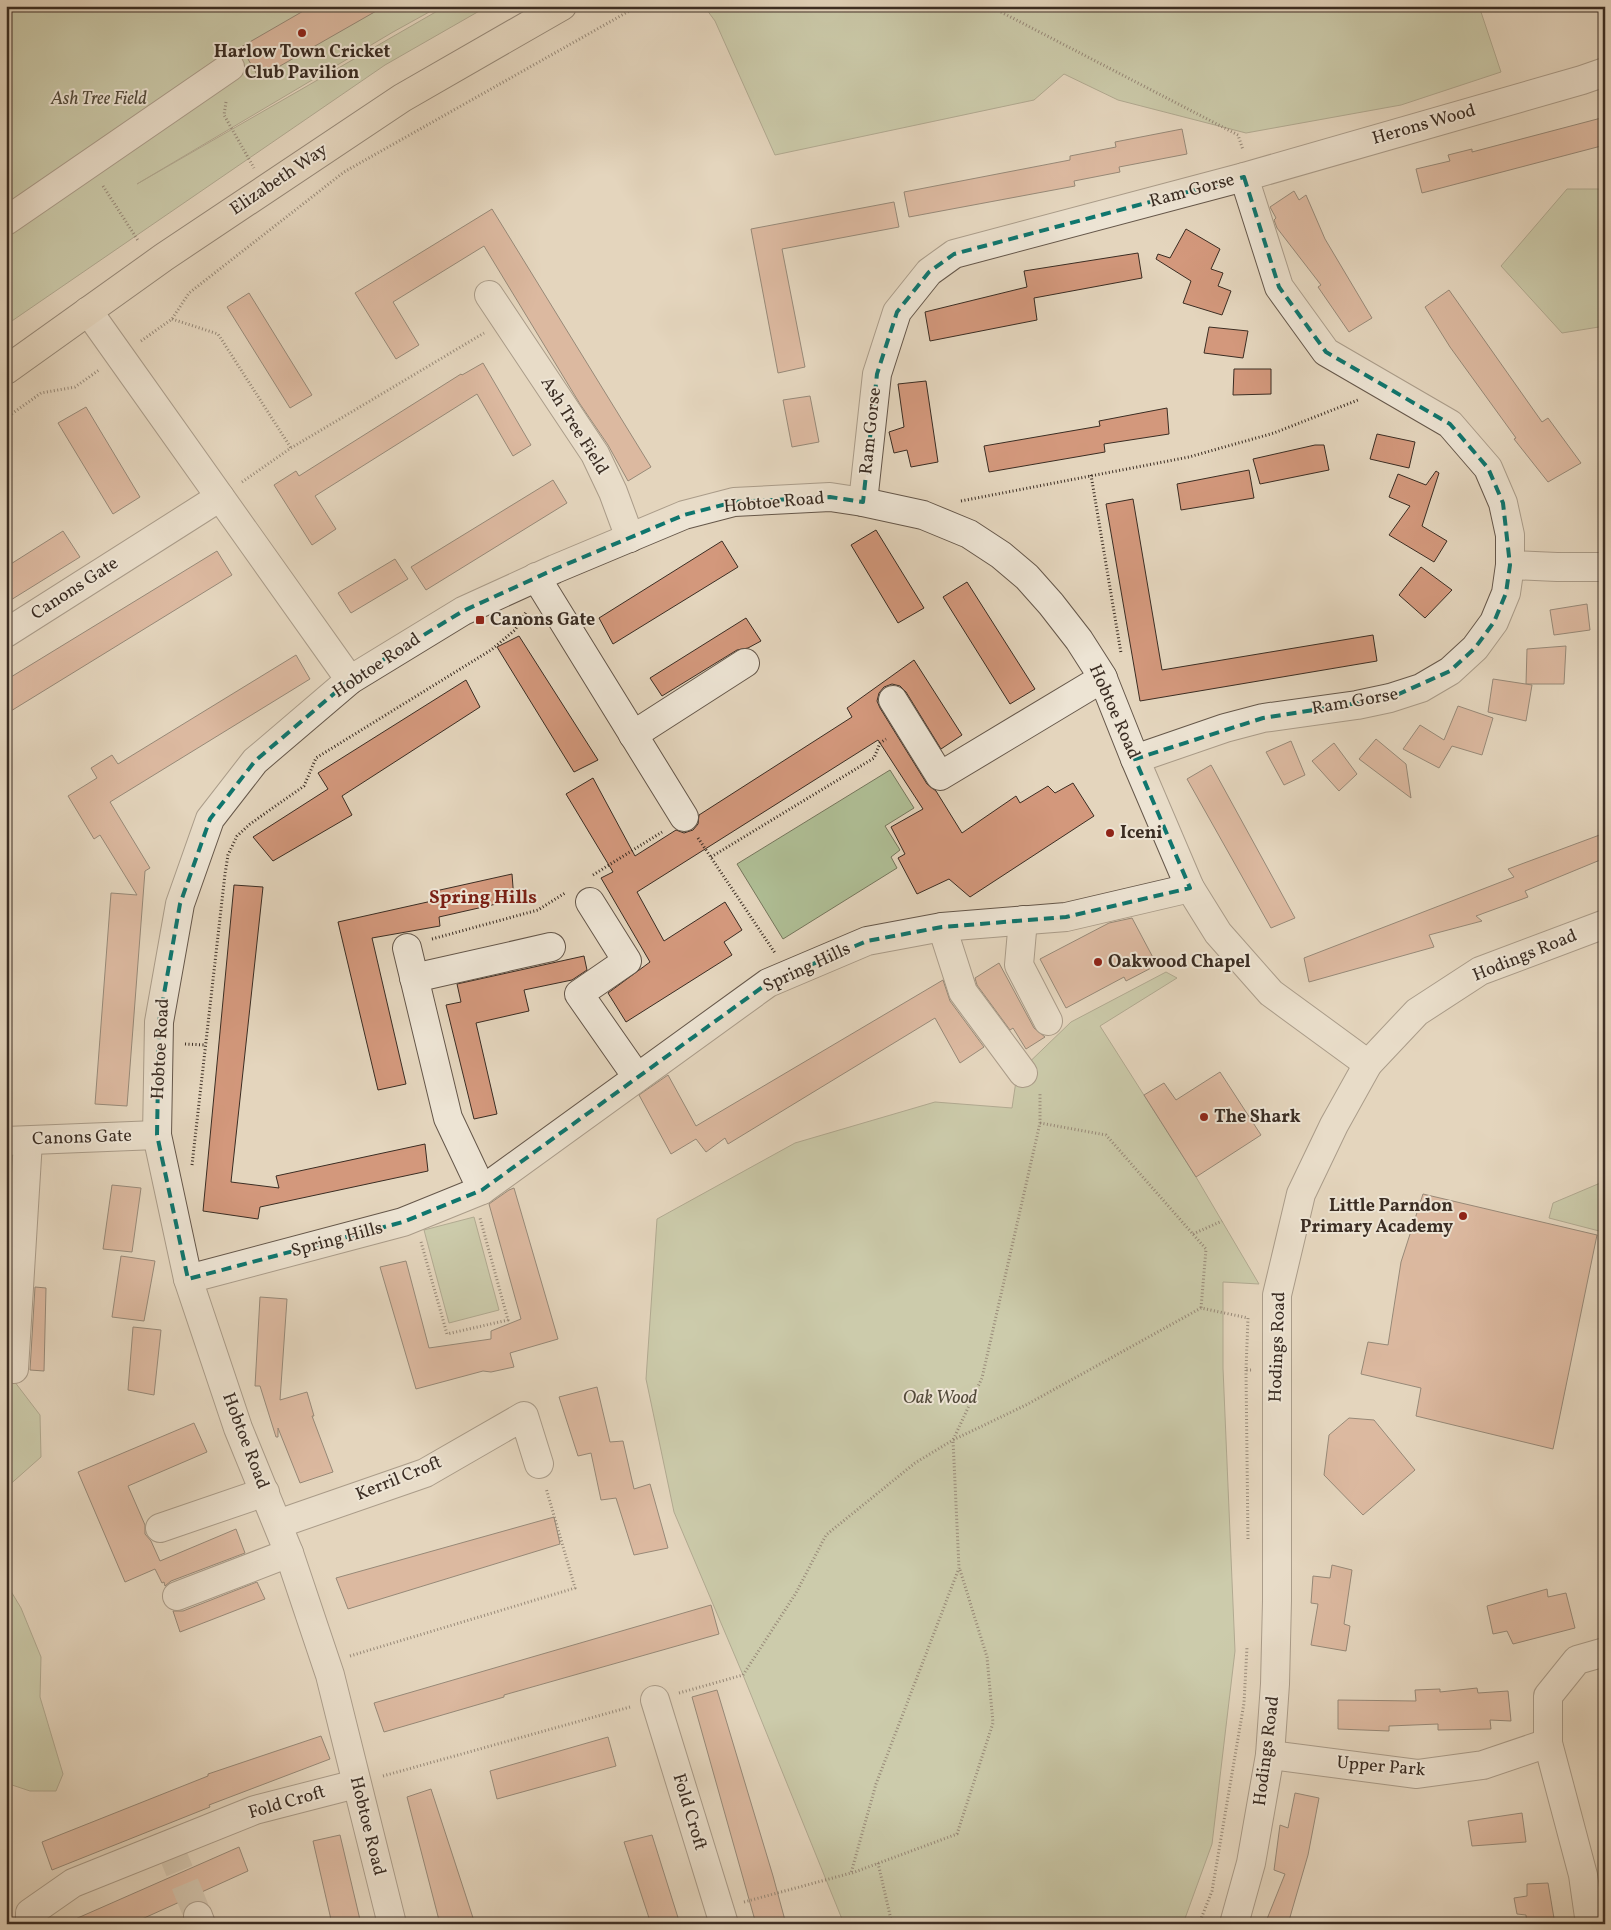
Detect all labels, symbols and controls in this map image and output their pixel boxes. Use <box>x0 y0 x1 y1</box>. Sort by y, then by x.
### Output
marker: Harlow Town Cricket Club Pavilion <box>296 27 308 39</box>
place label: Harlow Town Cricket Club Pavilion <box>214 40 391 86</box>
park label: Ash Tree Field <box>50 87 147 112</box>
street label: Herons Wood <box>1369 98 1479 152</box>
street label: Elizabeth Way <box>225 138 333 222</box>
street label: Ram Gorse <box>1147 168 1237 214</box>
street label: Ash Tree Field <box>534 372 614 480</box>
street label: Ram Gorse <box>854 386 888 476</box>
street label: Hobtoe Road <box>722 486 826 520</box>
street label: Canons Gate <box>26 551 124 627</box>
place label: Canons Gate <box>490 608 595 633</box>
marker: Canons Gate <box>474 614 486 626</box>
street label: Hobtoe Road <box>328 627 426 705</box>
street label: Hobtoe Road <box>1082 661 1146 763</box>
street label: Ram Gorse <box>1310 682 1400 722</box>
place label: Iceni <box>1120 821 1163 846</box>
marker: Iceni <box>1104 827 1116 839</box>
district label: Spring Hills <box>429 885 537 911</box>
street label: Hodings Road <box>1469 924 1581 988</box>
street label: Spring Hills <box>759 937 855 999</box>
place label: Oakwood Chapel <box>1108 950 1251 975</box>
marker: Oakwood Chapel <box>1092 956 1104 968</box>
street label: Hobtoe Road <box>146 998 176 1100</box>
place label: The Shark <box>1214 1105 1301 1130</box>
marker: The Shark <box>1198 1111 1210 1123</box>
street label: Canons Gate <box>32 1124 132 1152</box>
place label: Little Parndon Primary Academy <box>1300 1194 1453 1240</box>
marker: Little Parndon Primary Academy <box>1457 1210 1469 1222</box>
street label: Spring Hills <box>288 1216 386 1264</box>
street label: Hodings Road <box>1264 1291 1292 1403</box>
park label: Oak Wood <box>903 1386 978 1411</box>
street label: Hobtoe Road <box>215 1389 275 1493</box>
street label: Kerril Croft <box>352 1450 446 1508</box>
street label: Hodings Road <box>1248 1695 1286 1807</box>
street label: Upper Park <box>1335 1751 1427 1783</box>
street label: Fold Croft <box>665 1771 713 1853</box>
street label: Hobtoe Road <box>343 1774 391 1878</box>
street label: Fold Croft <box>246 1780 328 1826</box>

